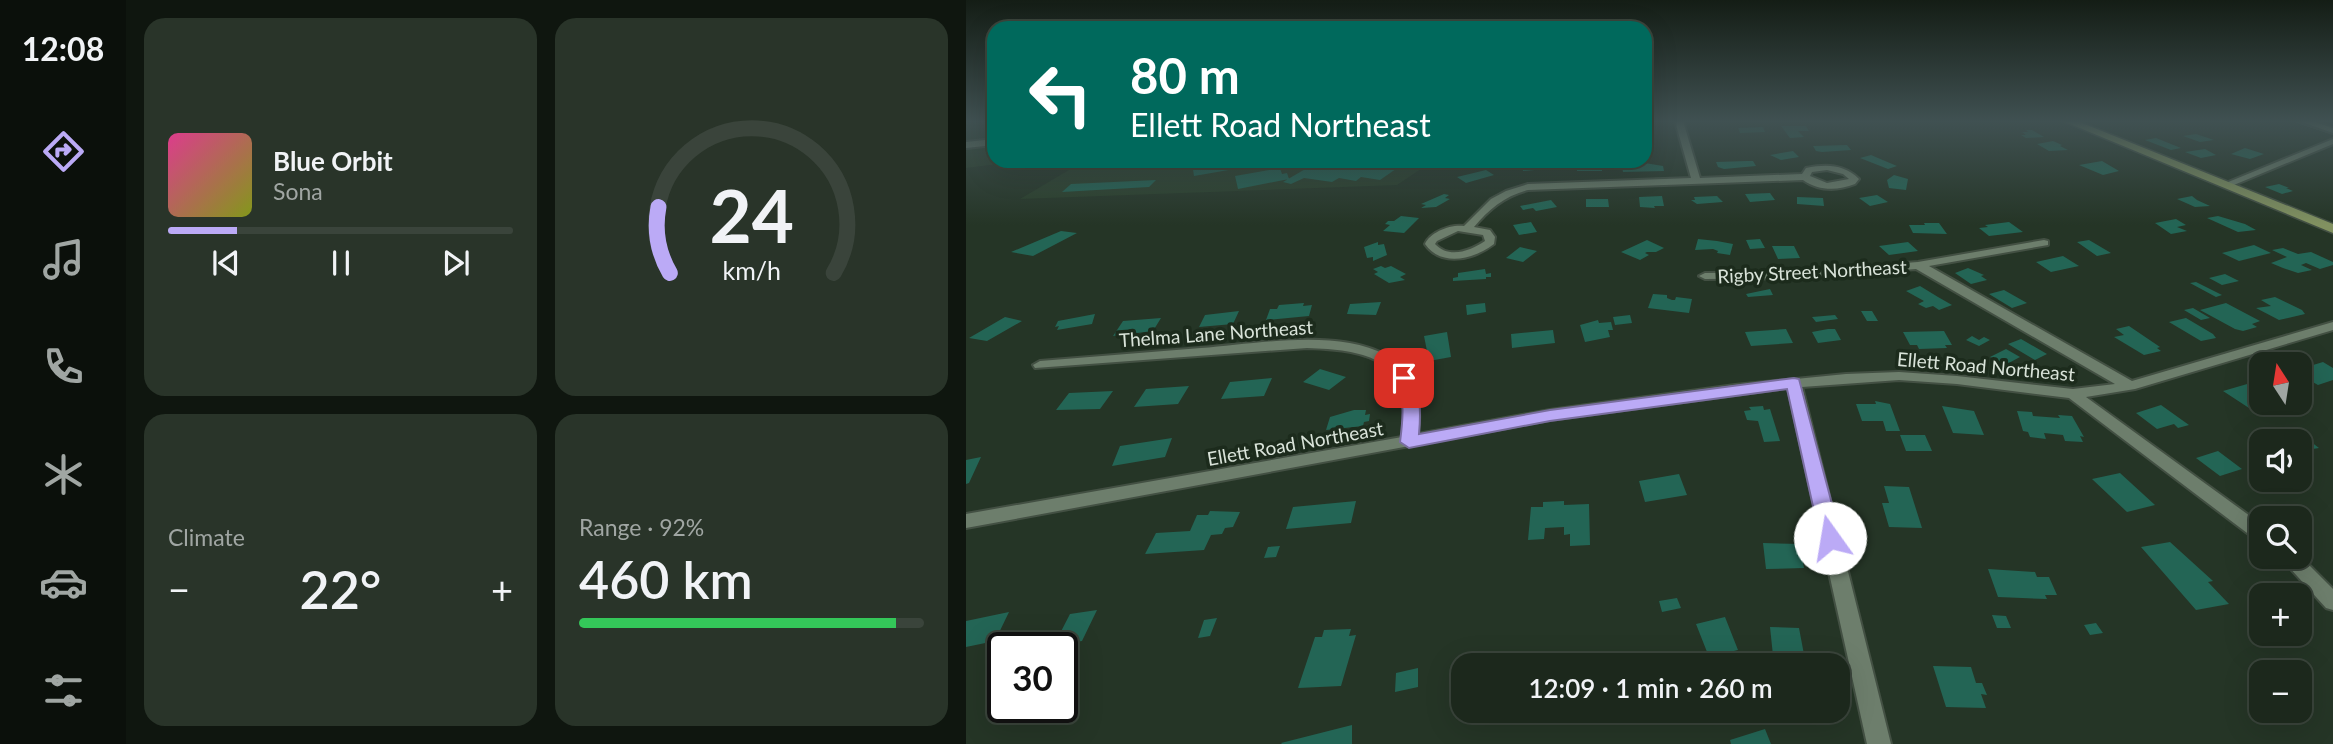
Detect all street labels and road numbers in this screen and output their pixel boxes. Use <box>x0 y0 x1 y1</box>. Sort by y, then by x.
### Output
street label: Rigby Street Northeast <box>1717 255 1907 287</box>
street label: Thelma Lane Northeast <box>1118 315 1314 351</box>
street label: Ellett Road Northeast <box>1896 347 2076 385</box>
street label: Ellett Road Northeast <box>1205 416 1385 470</box>

